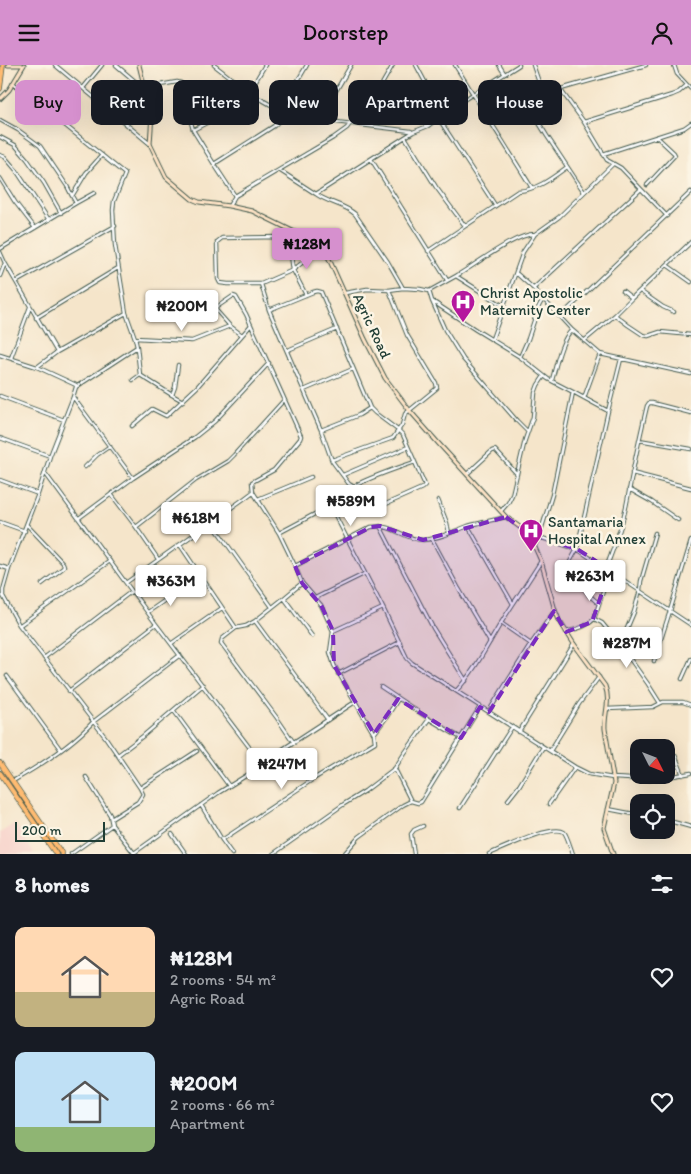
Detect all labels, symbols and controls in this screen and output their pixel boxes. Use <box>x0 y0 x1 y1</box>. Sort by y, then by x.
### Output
icon: menu <box>15 19 43 47</box>
text: Doorstep <box>302 19 389 46</box>
icon: person <box>648 19 676 47</box>
chip: Buy <box>15 80 81 125</box>
chip: Rent <box>91 80 163 125</box>
chip: Filters <box>173 80 259 125</box>
chip: New <box>269 80 338 125</box>
chip: Apartment <box>348 80 468 125</box>
chip: House <box>478 80 562 125</box>
pin: ₦128M <box>272 227 342 270</box>
text: ₦128M <box>283 234 331 253</box>
place label: Christ Apostolic Maternity Center <box>480 284 590 319</box>
pin: ₦200M <box>147 289 217 332</box>
hospital icon: Christ Apostolic Maternity Center <box>450 289 476 323</box>
street label: Agric Road <box>349 290 395 362</box>
text: ₦200M <box>156 296 208 315</box>
pin: ₦589M <box>316 485 386 527</box>
text: ₦589M <box>327 491 375 510</box>
pin: ₦618M <box>161 501 231 544</box>
text: ₦618M <box>172 508 220 527</box>
place label: Santamaria Hospital Annex <box>548 513 646 548</box>
hospital icon: Santamaria Hospital Annex <box>518 518 544 552</box>
pin: ₦263M <box>555 559 625 602</box>
pin: ₦363M <box>136 565 206 607</box>
text: ₦263M <box>566 566 614 585</box>
text: ₦363M <box>146 571 196 590</box>
pin: ₦287M <box>592 627 662 669</box>
text: ₦287M <box>603 633 651 652</box>
north arrow <box>630 739 675 784</box>
map controls <box>630 739 675 839</box>
pin: ₦247M <box>247 747 317 790</box>
text: ₦247M <box>257 754 307 773</box>
button: locate <box>630 794 675 839</box>
scale bar <box>15 819 105 842</box>
text: 200 m <box>22 822 62 839</box>
icon: filters <box>648 870 676 898</box>
text: 8 homes <box>15 872 90 897</box>
text: ₦128M <box>170 945 233 970</box>
icon: home <box>55 947 115 1007</box>
icon: heart <box>648 963 676 991</box>
text: 2 rooms · 54 m² <box>170 970 276 989</box>
text: Agric Road <box>170 989 245 1008</box>
text: ₦200M <box>170 1070 237 1095</box>
icon: home <box>55 1072 115 1132</box>
icon: heart <box>648 1088 676 1116</box>
text: 2 rooms · 66 m² <box>170 1095 275 1114</box>
text: Apartment <box>170 1114 245 1133</box>

